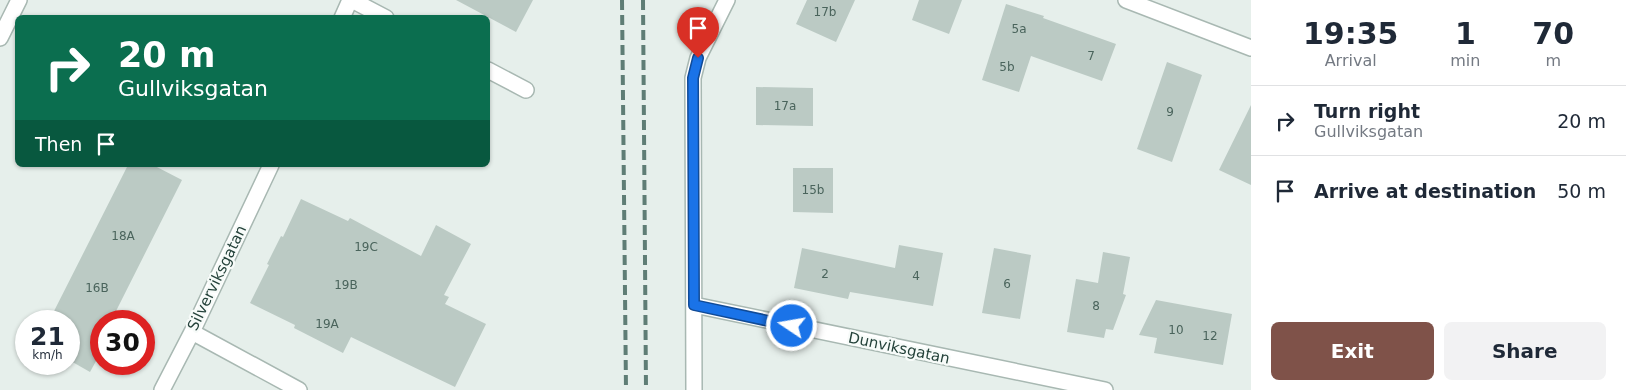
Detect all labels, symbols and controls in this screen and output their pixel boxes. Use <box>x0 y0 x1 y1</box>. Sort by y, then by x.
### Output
house number: 17b <box>814 5 836 19</box>
pin <box>677 7 719 58</box>
icon: arrive <box>684 14 712 42</box>
text: 19:35 <box>1303 16 1398 51</box>
text: 1 <box>1455 16 1476 51</box>
text: 70 <box>1532 16 1574 51</box>
house number: 5a <box>1012 22 1027 36</box>
icon: right <box>35 35 100 100</box>
text: 20 m <box>118 35 215 75</box>
house number: 7 <box>1087 49 1095 63</box>
text: Arrival <box>1325 51 1377 70</box>
text: min <box>1450 51 1480 70</box>
text: m <box>1545 51 1561 70</box>
house number: 5b <box>999 60 1015 74</box>
text: Gullviksgatan <box>118 76 268 101</box>
house number: 17a <box>774 99 796 113</box>
text: Turn right <box>1314 100 1420 122</box>
house number: 9 <box>1166 105 1174 119</box>
icon: right <box>1271 107 1299 135</box>
text: 20 m <box>1557 110 1606 132</box>
text: Gullviksgatan <box>1314 122 1423 141</box>
icon: arrive <box>92 130 120 158</box>
text: Then <box>35 133 82 155</box>
icon: arrive <box>1271 177 1299 205</box>
text: Arrive at destination <box>1314 180 1536 202</box>
text: 50 m <box>1557 180 1606 202</box>
house number: 15b <box>802 183 824 197</box>
street label: Silverviksgatan <box>184 222 250 334</box>
house number: 18A <box>111 229 136 243</box>
house number: 19C <box>354 240 378 254</box>
house number: 2 <box>821 267 829 281</box>
house number: 4 <box>912 269 920 283</box>
house number: 6 <box>1003 277 1011 291</box>
house number: 19B <box>334 278 358 292</box>
house number: 16B <box>85 281 109 295</box>
position arrow <box>765 299 817 351</box>
house number: 8 <box>1092 299 1100 313</box>
speed limit sign: 30 <box>90 310 155 375</box>
house number: 19A <box>315 317 340 331</box>
text: 21 <box>30 322 65 351</box>
button: Exit <box>1271 322 1434 380</box>
button: Share <box>1444 322 1606 380</box>
house number: 10 <box>1168 323 1184 337</box>
street label: Dunviksgatan <box>847 328 951 368</box>
house number: 12 <box>1202 329 1218 343</box>
text: km/h <box>32 348 63 362</box>

